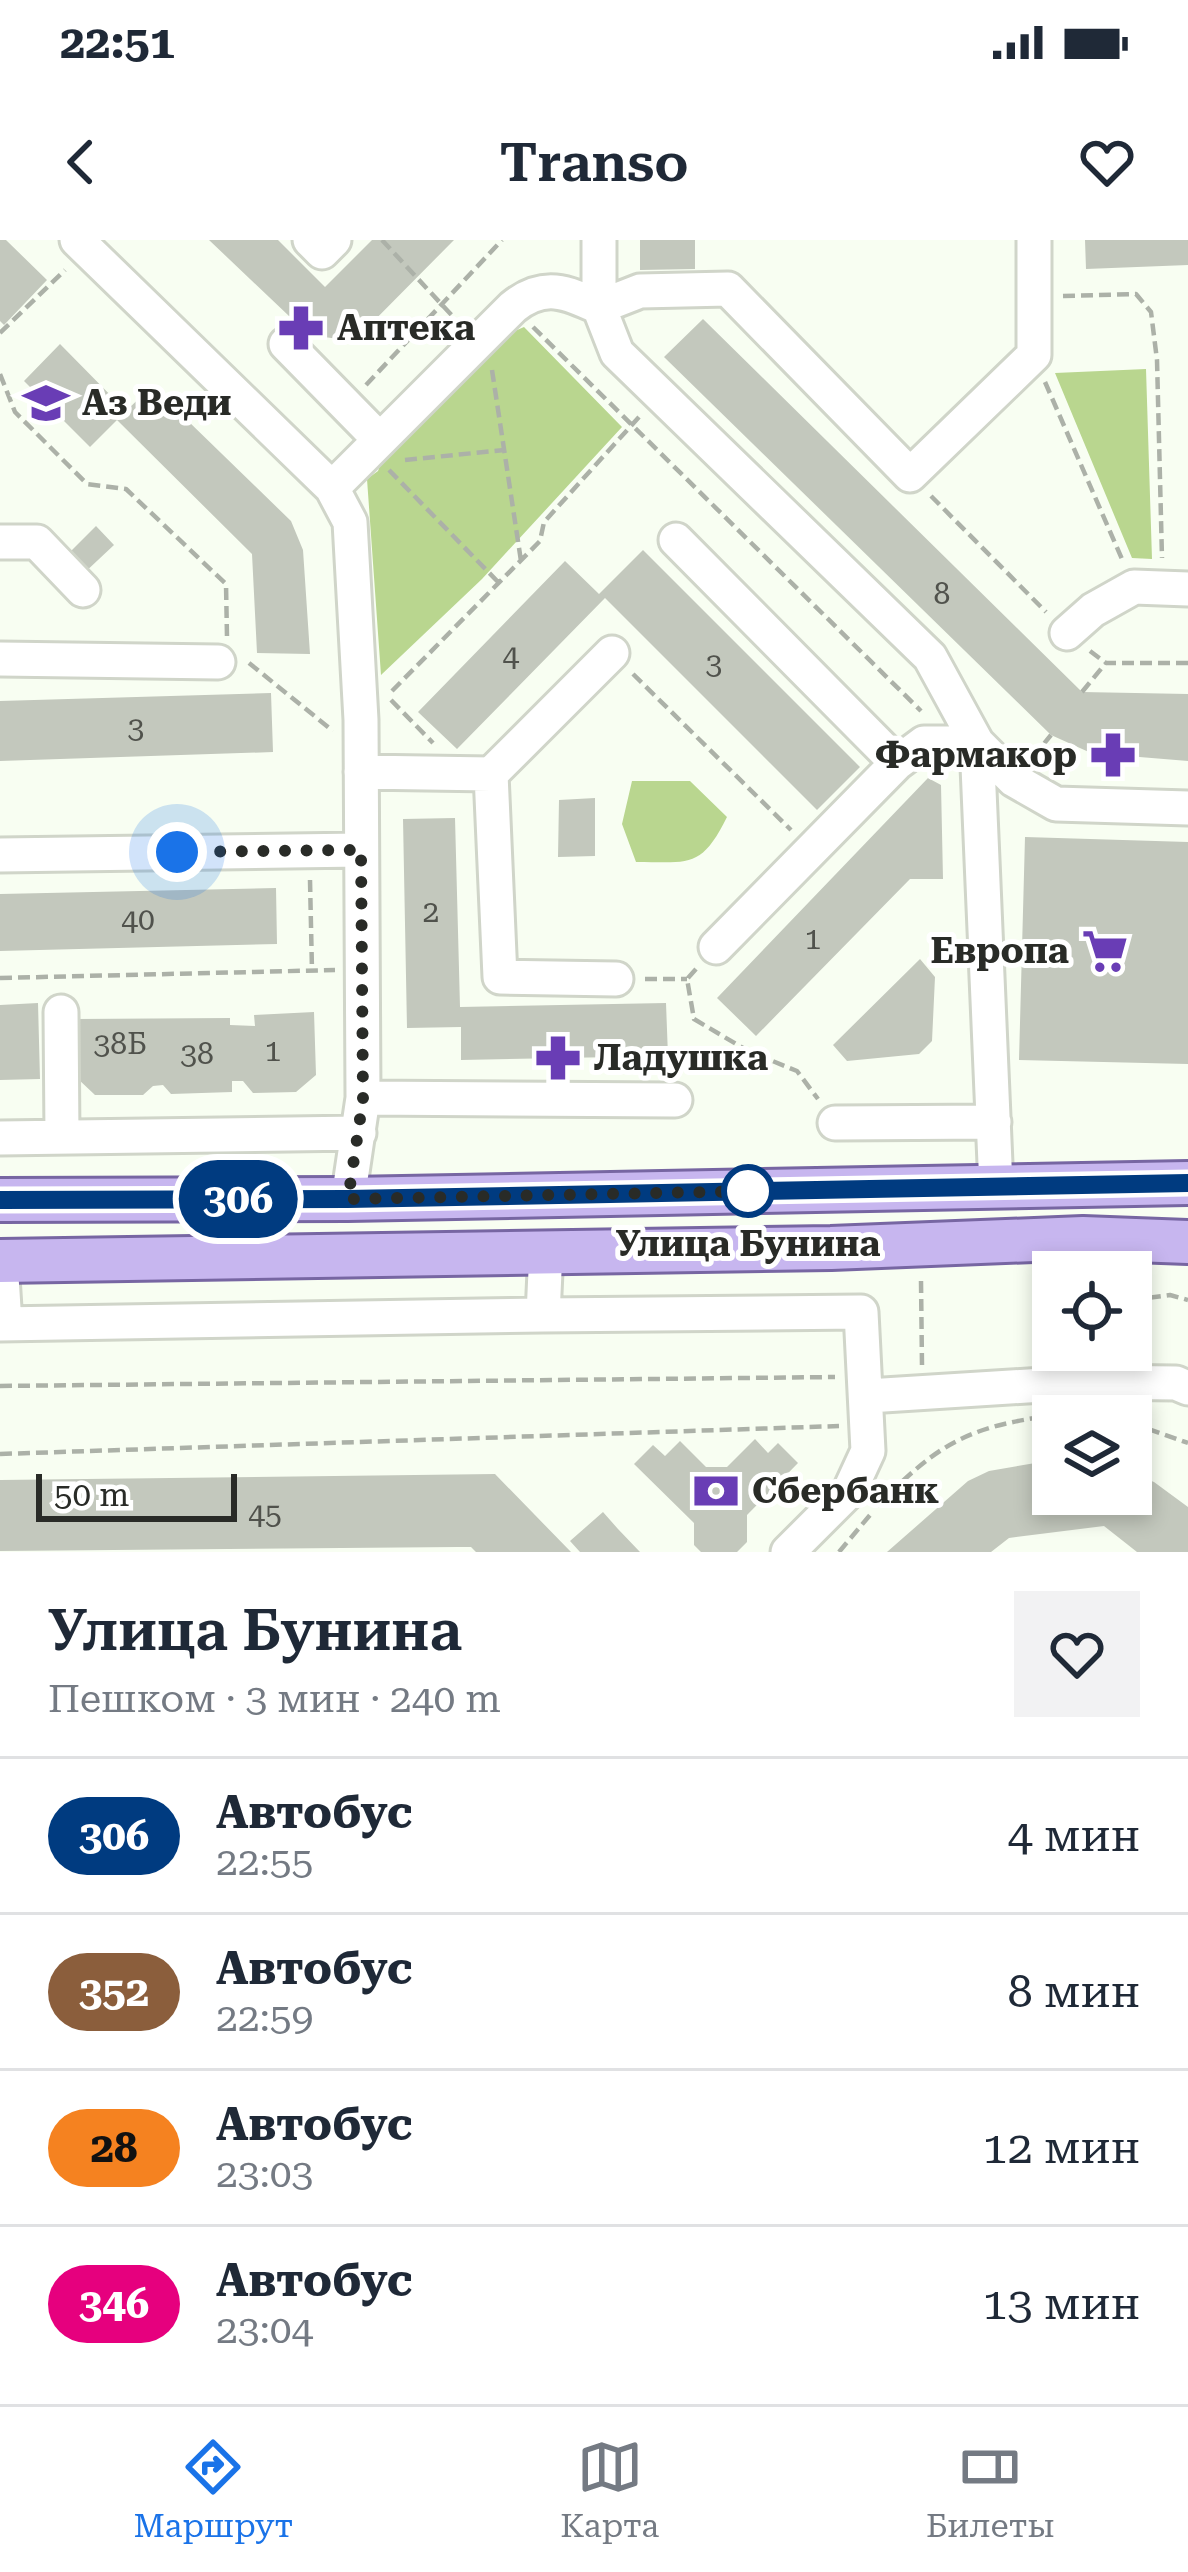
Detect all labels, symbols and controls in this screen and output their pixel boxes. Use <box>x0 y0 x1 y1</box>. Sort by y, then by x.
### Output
text: 22:51 <box>60 16 175 69</box>
icon: back <box>48 129 114 195</box>
icon: heart <box>1074 129 1140 195</box>
text: Transo <box>499 131 689 194</box>
pharmacy icon: Аптека <box>276 303 326 353</box>
place label: Аптека <box>337 307 475 349</box>
school or university icon: Аз Веди <box>21 378 71 428</box>
place label: Аз Веди <box>82 382 232 424</box>
house number: 8 <box>934 576 950 611</box>
house number: 4 <box>503 638 520 673</box>
house number: 3 <box>706 646 722 681</box>
house number: 3 <box>128 710 144 745</box>
pharmacy icon: Фармакор <box>1088 730 1138 780</box>
place label: Фармакор <box>875 734 1077 776</box>
your location <box>147 822 207 882</box>
house number: 2 <box>423 894 439 929</box>
house number: 40 <box>121 902 155 937</box>
house number: 1 <box>805 921 821 956</box>
supermarket icon: Европа <box>1080 926 1130 976</box>
place label: Европа <box>930 930 1069 972</box>
house number: 38Б <box>94 1026 146 1061</box>
house number: 1 <box>265 1033 281 1068</box>
pharmacy icon: Ладушка <box>533 1033 583 1083</box>
house number: 38 <box>180 1036 214 1071</box>
place label: Ладушка <box>594 1037 768 1079</box>
line badge: 306 <box>169 1160 307 1238</box>
marker: Улица Бунина <box>723 1166 773 1216</box>
text: 306 <box>203 1174 273 1223</box>
place label: Улица Бунина <box>616 1223 880 1265</box>
map controls <box>1032 1251 1152 1515</box>
button: locate <box>1032 1251 1152 1371</box>
button: layers <box>1032 1395 1152 1515</box>
bank icon: Сбербанк <box>691 1466 741 1516</box>
scale bar <box>36 1468 237 1521</box>
place label: Сбербанк <box>752 1470 939 1512</box>
text: 50 m <box>54 1475 129 1514</box>
house number: 45 <box>248 1496 282 1531</box>
button: heart <box>1014 1591 1140 1717</box>
text: Улица Бунина <box>48 1597 462 1664</box>
text: Пешком · 3 мин · 240 m <box>48 1676 501 1722</box>
text: Автобус <box>216 1786 413 1839</box>
text: 4 мин <box>1007 1809 1140 1862</box>
text: 306 <box>79 1811 149 1860</box>
text: 22:55 <box>216 1839 313 1885</box>
text: Автобус <box>216 1942 413 1995</box>
text: 8 мин <box>1007 1965 1140 2018</box>
text: 352 <box>79 1967 149 2016</box>
text: 22:59 <box>216 1995 313 2041</box>
text: Автобус <box>216 2098 413 2151</box>
text: 12 мин <box>982 2121 1140 2174</box>
text: 28 <box>90 2123 138 2172</box>
text: 23:03 <box>216 2151 313 2197</box>
text: Автобус <box>216 2254 413 2307</box>
text: 13 мин <box>982 2277 1140 2330</box>
text: 346 <box>79 2279 149 2328</box>
text: 23:04 <box>216 2307 313 2353</box>
tab: Маршрут <box>134 2434 293 2545</box>
tab: Карта <box>560 2434 659 2545</box>
tab: Билеты <box>926 2434 1054 2545</box>

